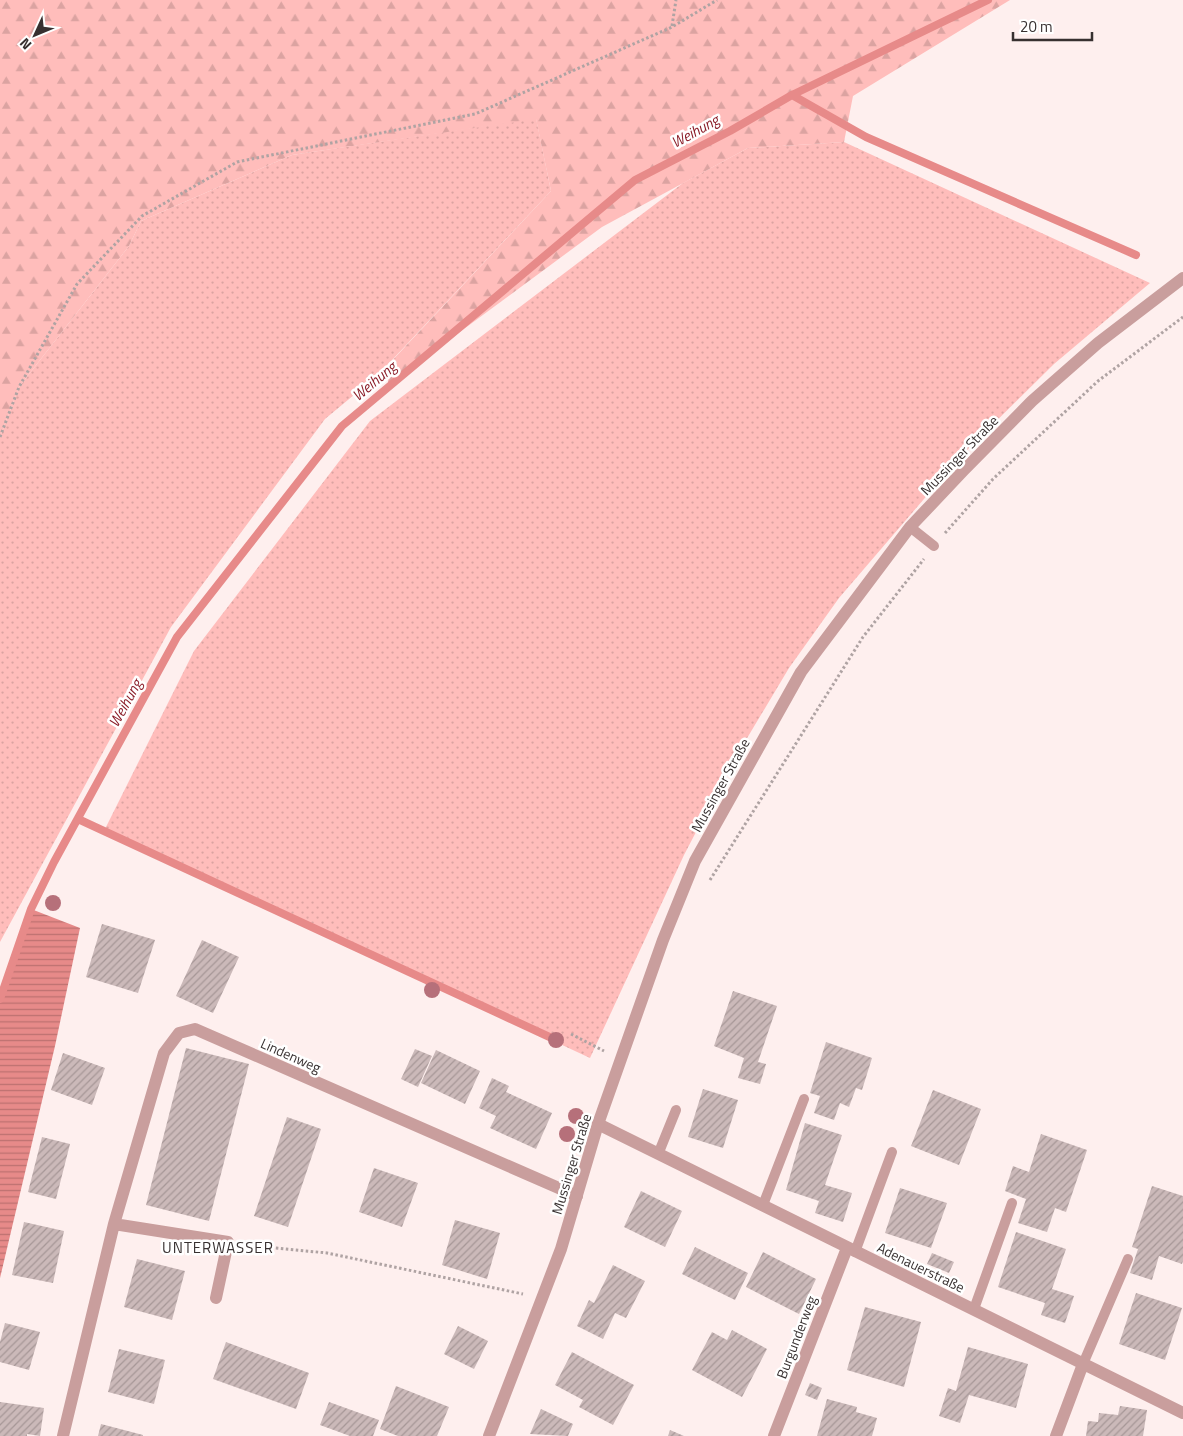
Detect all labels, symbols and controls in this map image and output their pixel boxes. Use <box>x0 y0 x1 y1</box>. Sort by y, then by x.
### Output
north arrow <box>10 10 60 60</box>
scale bar <box>1013 10 1092 42</box>
text: 20 m <box>1020 15 1053 38</box>
text: N <box>14 34 36 55</box>
water label: Weihung <box>667 107 725 154</box>
water label: Weihung <box>347 354 403 406</box>
street label: Mussinger Straße <box>915 410 1003 500</box>
water label: Weihung <box>102 673 149 731</box>
street label: Mussinger Straße <box>686 734 754 836</box>
street label: Lindenweg <box>257 1032 325 1078</box>
street label: Mussinger Straße <box>546 1111 596 1217</box>
district label: UNTERWASSER <box>162 1236 274 1259</box>
street label: Adenauerstraße <box>874 1237 968 1297</box>
street label: Burgunderweg <box>771 1293 821 1381</box>

